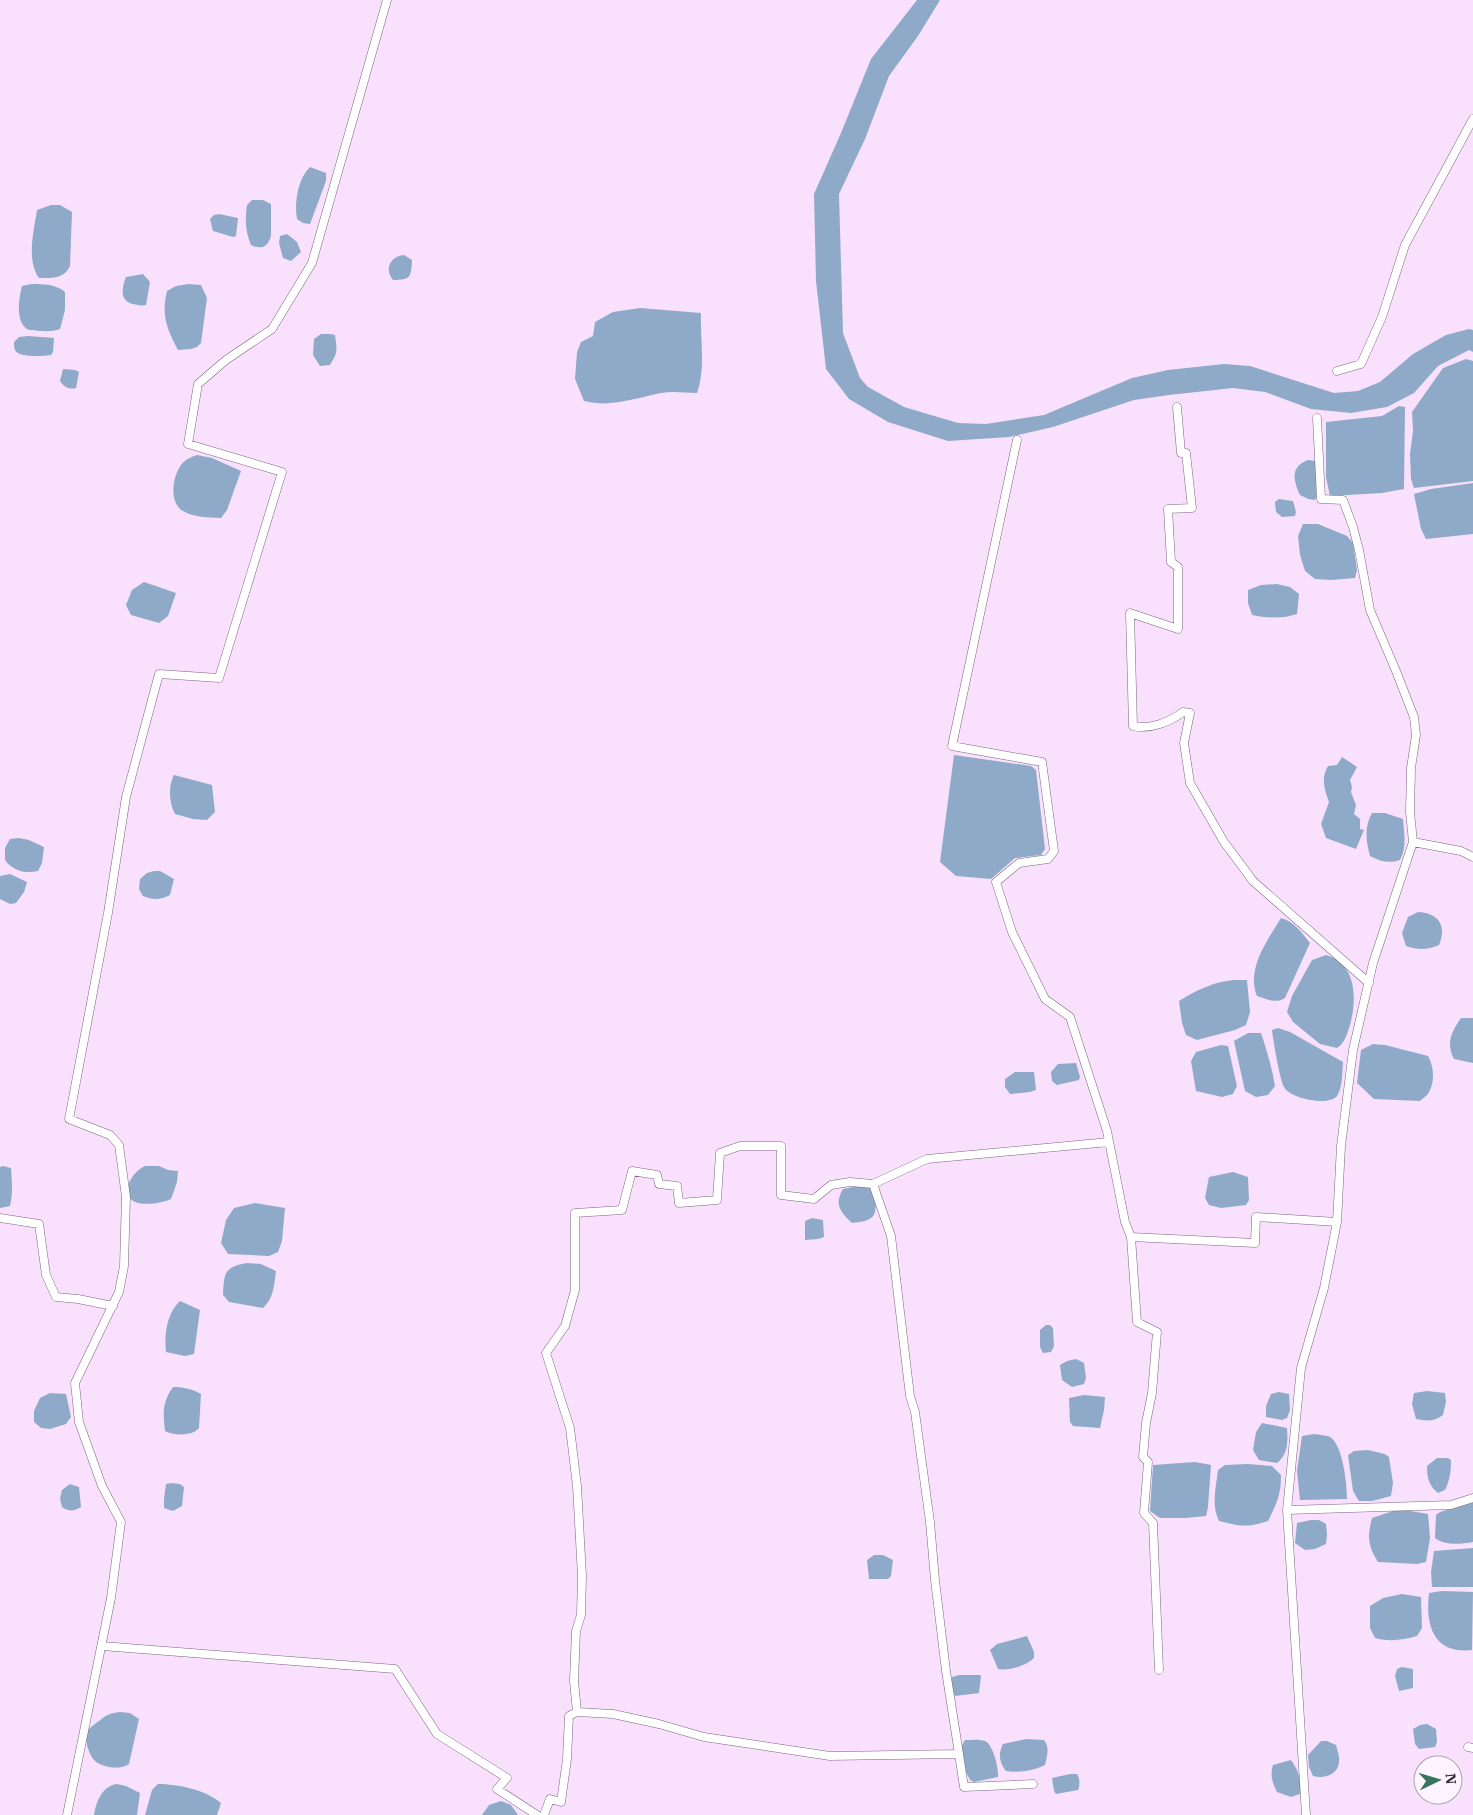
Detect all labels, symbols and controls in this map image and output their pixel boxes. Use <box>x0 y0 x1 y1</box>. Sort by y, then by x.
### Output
north arrow <box>1413 1755 1463 1805</box>
text: N <box>1442 1773 1460 1785</box>

